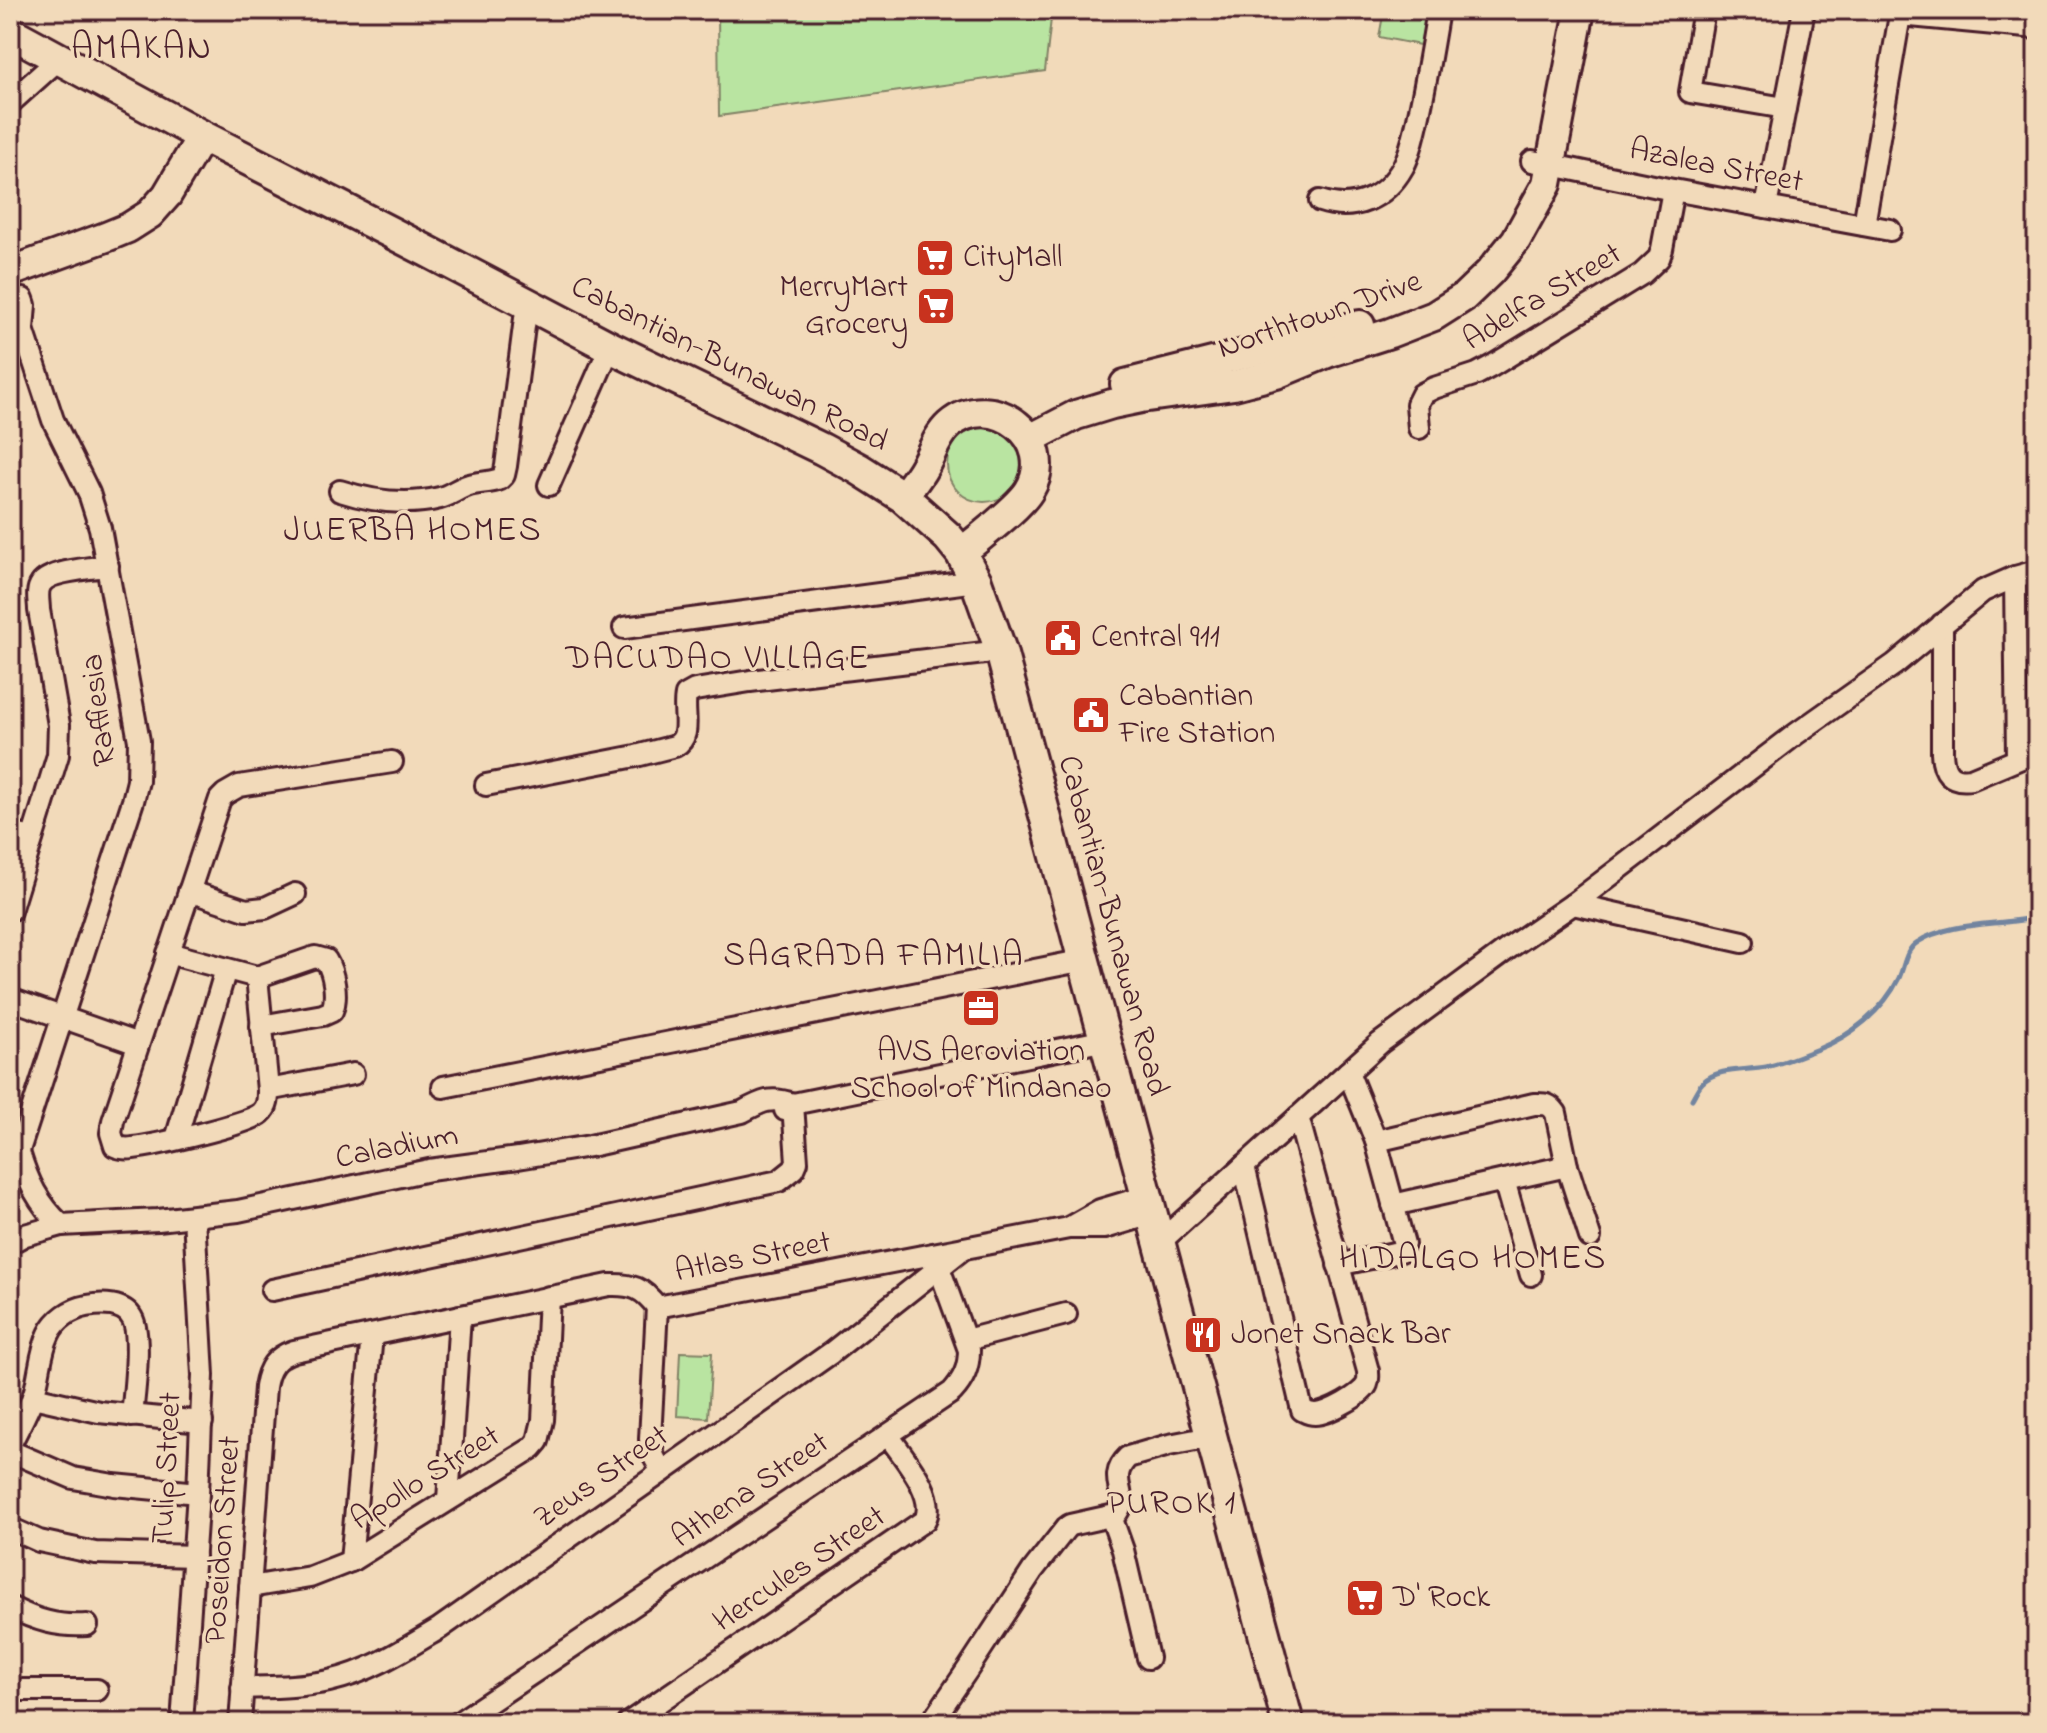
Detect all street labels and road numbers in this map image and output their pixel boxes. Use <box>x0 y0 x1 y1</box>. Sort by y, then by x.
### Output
street label: Azalea Street <box>1625 127 1807 207</box>
street label: Adelfa Street <box>1455 232 1632 364</box>
street label: Northtown Drive <box>1212 259 1429 373</box>
street label: Cabantian-Bunawan Road <box>562 264 896 466</box>
street label: Rafflesia <box>70 651 130 769</box>
street label: Cabantian-Bunawan Road <box>1044 750 1180 1102</box>
street label: Caladium <box>332 1113 462 1183</box>
street label: Atlas Street <box>671 1220 835 1296</box>
street label: Tulip Street <box>141 1391 195 1545</box>
street label: Apollo Street <box>342 1414 510 1544</box>
street label: Zeus Street <box>525 1414 679 1542</box>
street label: Athena Street <box>663 1421 840 1561</box>
street label: Poseidon Street <box>193 1434 255 1646</box>
street label: Hercules Street <box>704 1494 896 1645</box>

